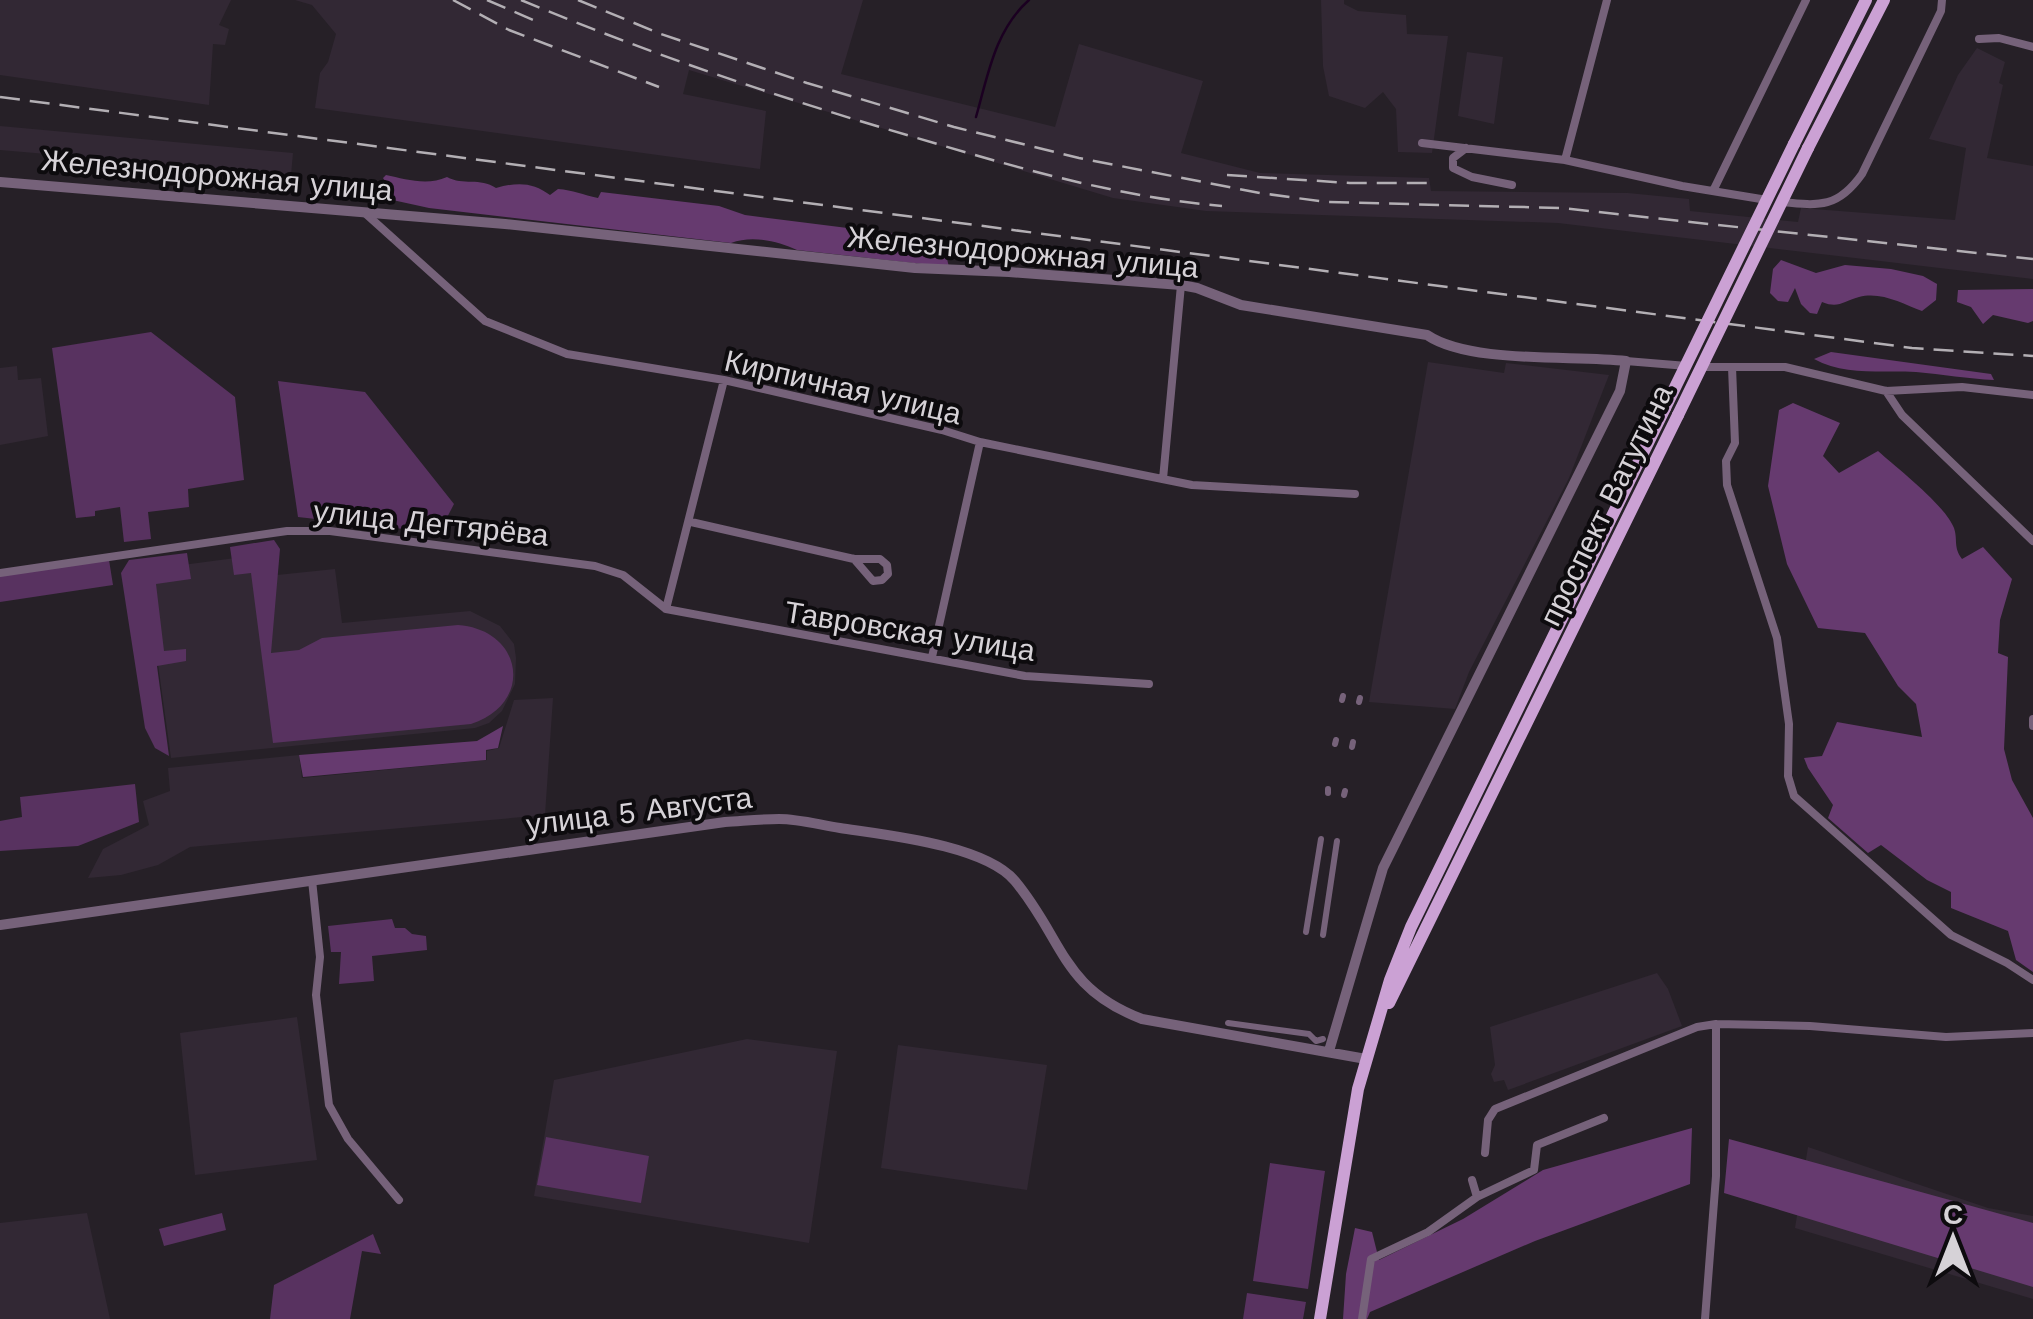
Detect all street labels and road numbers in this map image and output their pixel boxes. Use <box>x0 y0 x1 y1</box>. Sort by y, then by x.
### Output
street label: Железнодорожная улица <box>40 142 394 208</box>
street label: Железнодорожная улица <box>846 219 1200 285</box>
street label: Кирпичная улица <box>721 343 965 431</box>
street label: проспект Ватутина <box>1532 378 1680 631</box>
street label: улица Дегтярёва <box>312 493 551 553</box>
street label: Тавровская улица <box>782 594 1038 668</box>
street label: улица 5 Августа <box>524 780 754 842</box>

